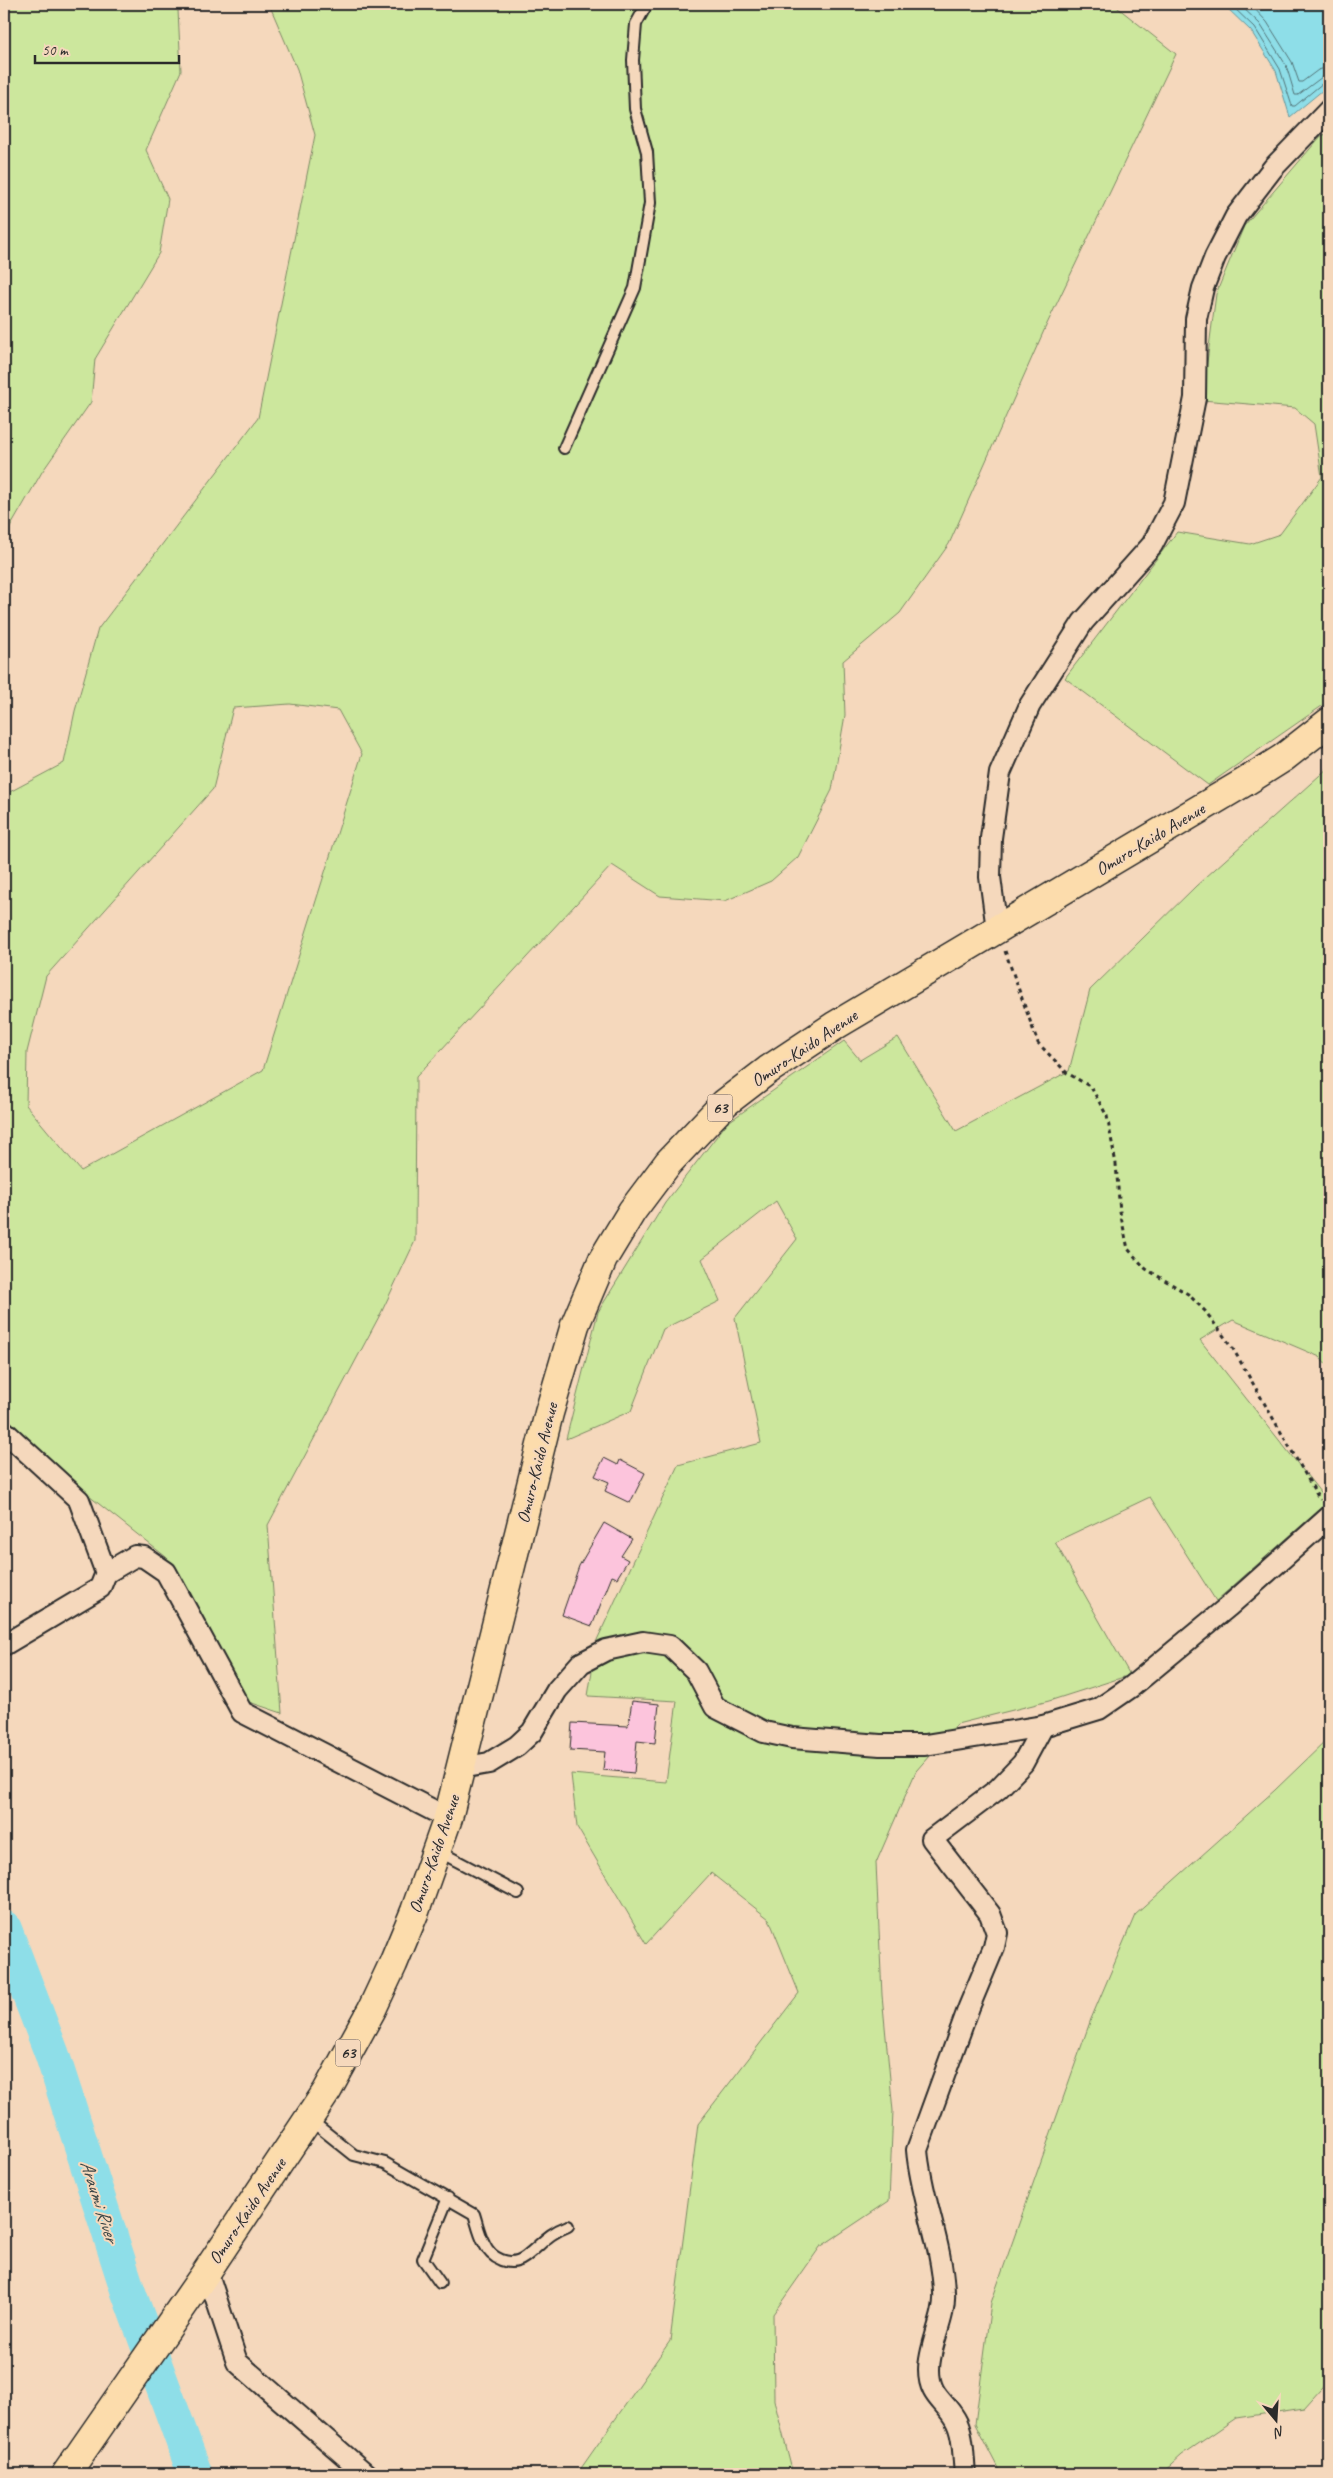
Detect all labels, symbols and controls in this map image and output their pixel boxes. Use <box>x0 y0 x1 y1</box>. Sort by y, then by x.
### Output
scale bar <box>35 32 179 64</box>
text: 50 m <box>42 41 69 60</box>
street label: Omuro-Kaido Avenue <box>1091 797 1210 880</box>
street label: Omuro-Kaido Avenue <box>747 1004 862 1092</box>
road number: 63 <box>708 1094 732 1122</box>
street label: Omuro-Kaido Avenue <box>511 1399 563 1526</box>
street label: Omuro-Kaido Avenue <box>404 1791 465 1916</box>
road number: 63 <box>336 2040 360 2066</box>
street label: Omuro-Kaido Avenue <box>203 2153 291 2268</box>
water label: Araumi River <box>75 2157 125 2249</box>
north arrow <box>1250 2396 1300 2446</box>
text: N <box>1271 2422 1287 2442</box>

